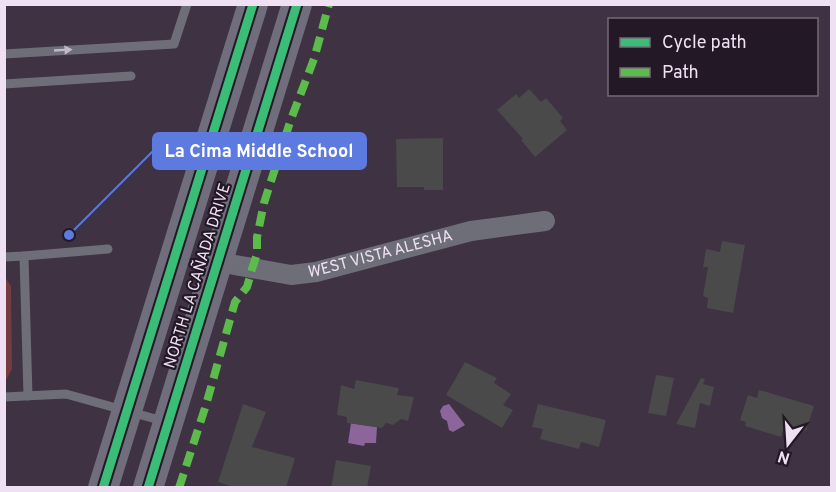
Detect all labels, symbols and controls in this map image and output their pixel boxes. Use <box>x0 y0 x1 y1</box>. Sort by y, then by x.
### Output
legend <box>608 18 818 96</box>
text: Cycle path <box>662 32 747 55</box>
one-way arrow <box>53 46 72 55</box>
text: Path <box>662 62 699 85</box>
callout: La Cima Middle School <box>153 133 366 169</box>
text: La Cima Middle School <box>165 141 353 164</box>
street label: NORTH LA CAÑADA DRIVE <box>157 180 236 371</box>
street label: WEST VISTA ALESHA <box>307 226 455 283</box>
north arrow <box>758 414 818 474</box>
text: N <box>776 445 793 468</box>

